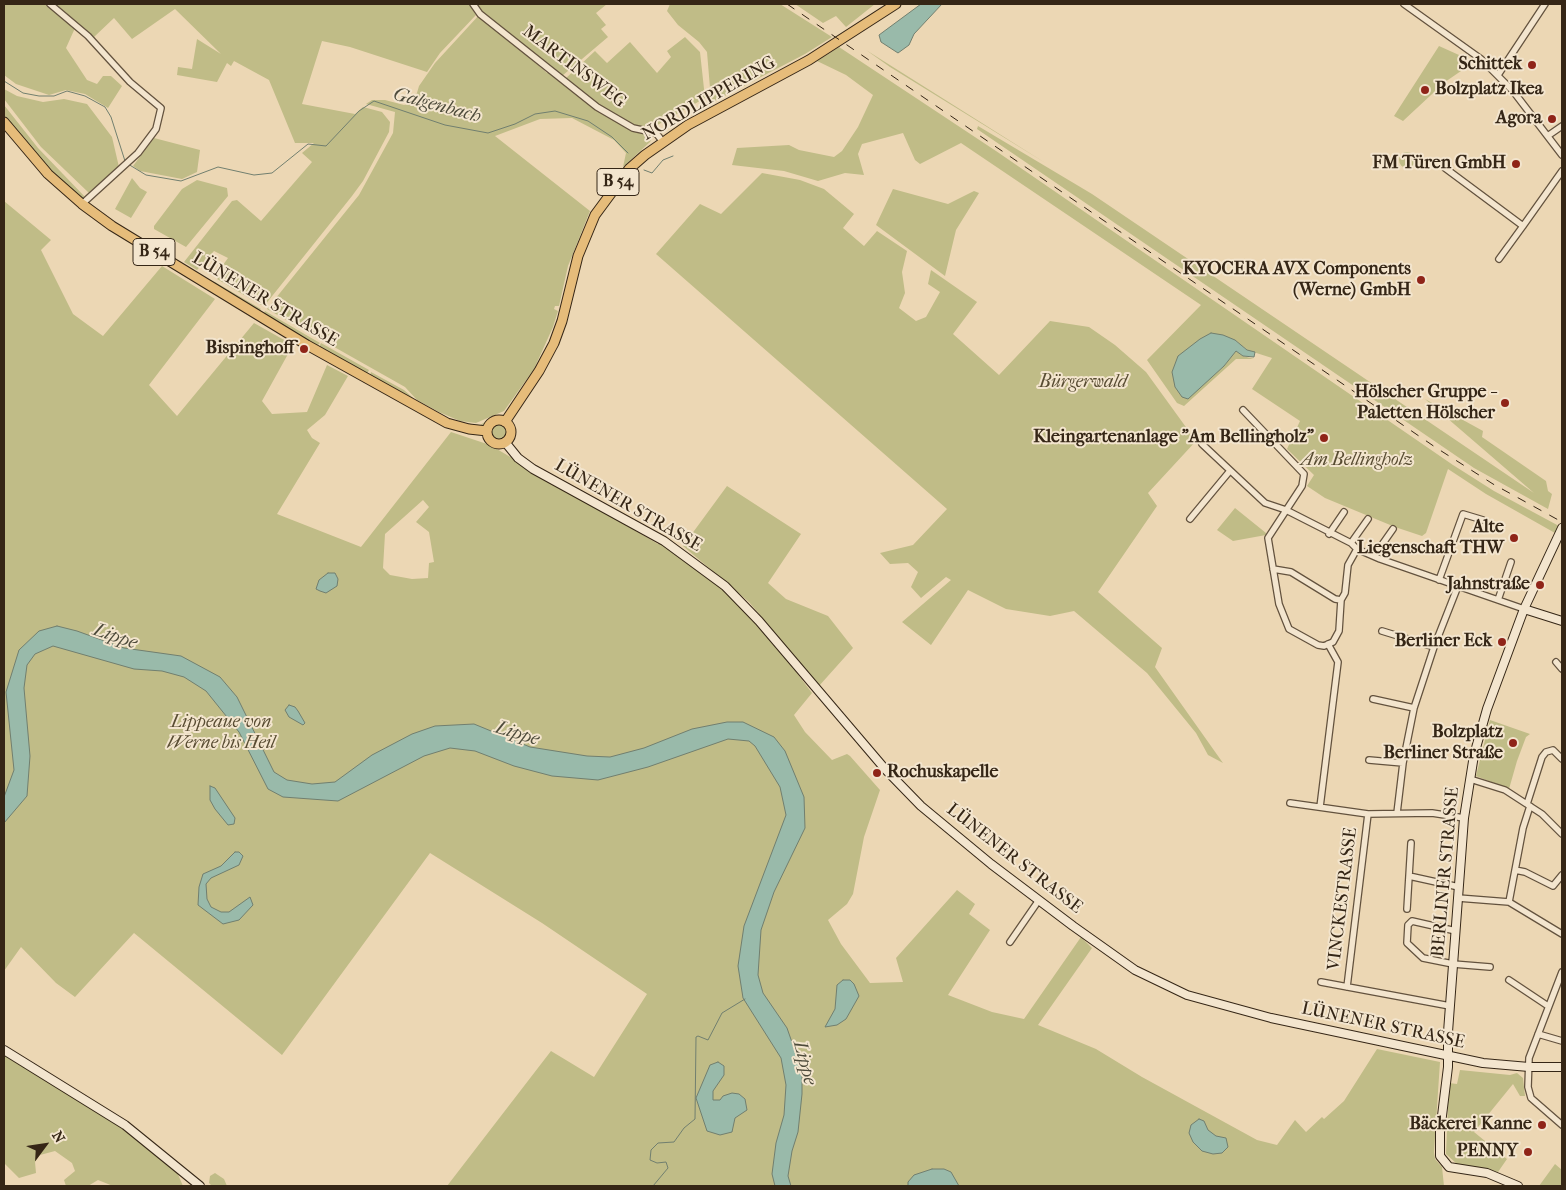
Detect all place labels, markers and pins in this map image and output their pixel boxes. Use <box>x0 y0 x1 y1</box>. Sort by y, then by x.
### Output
place label: Schittek <box>1459 54 1522 76</box>
marker: Schittek <box>1526 59 1538 71</box>
place label: Bolzplatz Ikea <box>1435 79 1543 101</box>
marker: Bolzplatz Ikea <box>1419 84 1431 96</box>
place label: Agora <box>1496 108 1542 130</box>
marker: Agora <box>1546 113 1558 125</box>
place label: FM Türen GmbH <box>1372 153 1506 175</box>
marker: FM Türen GmbH <box>1510 158 1522 170</box>
place label: KYOCERA AVX Components (Werne) GmbH <box>1183 259 1411 302</box>
marker: KYOCERA AVX Components (Werne) GmbH <box>1415 274 1427 286</box>
place label: Bispinghoff <box>206 338 294 360</box>
marker: Bispinghoff <box>298 343 310 355</box>
place label: Hölscher Gruppe - Paletten Hölscher <box>1354 382 1495 424</box>
marker: Hölscher Gruppe - Paletten Hölscher <box>1499 397 1511 409</box>
place label: Kleingartenanlage "Am Bellingholz" <box>1033 427 1314 449</box>
marker: Kleingartenanlage "Am Bellingholz" <box>1318 432 1330 444</box>
place label: Alte Liegenschaft THW <box>1357 517 1504 560</box>
marker: Alte Liegenschaft THW <box>1508 532 1520 544</box>
place label: Jahnstraße <box>1447 574 1530 596</box>
marker: Jahnstraße <box>1534 579 1546 591</box>
place label: Berliner Eck <box>1395 631 1492 653</box>
marker: Berliner Eck <box>1496 636 1508 648</box>
place label: Bolzplatz Berliner Straße <box>1383 722 1503 764</box>
marker: Bolzplatz Berliner Straße <box>1507 737 1519 749</box>
place label: Rochuskapelle <box>887 762 998 784</box>
marker: Rochuskapelle <box>871 767 883 779</box>
place label: Bäckerei Kanne <box>1409 1114 1532 1136</box>
marker: Bäckerei Kanne <box>1536 1119 1548 1131</box>
place label: PENNY <box>1456 1141 1518 1163</box>
marker: PENNY <box>1522 1146 1534 1158</box>

